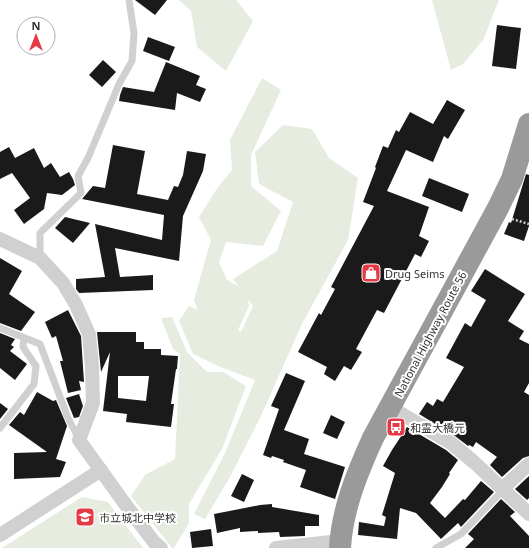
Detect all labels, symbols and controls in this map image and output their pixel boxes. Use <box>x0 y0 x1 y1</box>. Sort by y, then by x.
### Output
north arrow <box>16 16 56 56</box>
text: N <box>32 18 40 33</box>
shop icon: Drug Seims <box>360 262 382 284</box>
place label: Drug Seims <box>385 266 445 281</box>
street label: National Highway Route 56 <box>390 268 470 400</box>
bus stop icon: 和霊大橋元 <box>385 416 407 438</box>
place label: 和霊大橋元 <box>410 420 465 435</box>
school or university icon: 市立城北中学校 <box>74 506 96 528</box>
place label: 市立城北中学校 <box>99 510 176 525</box>

